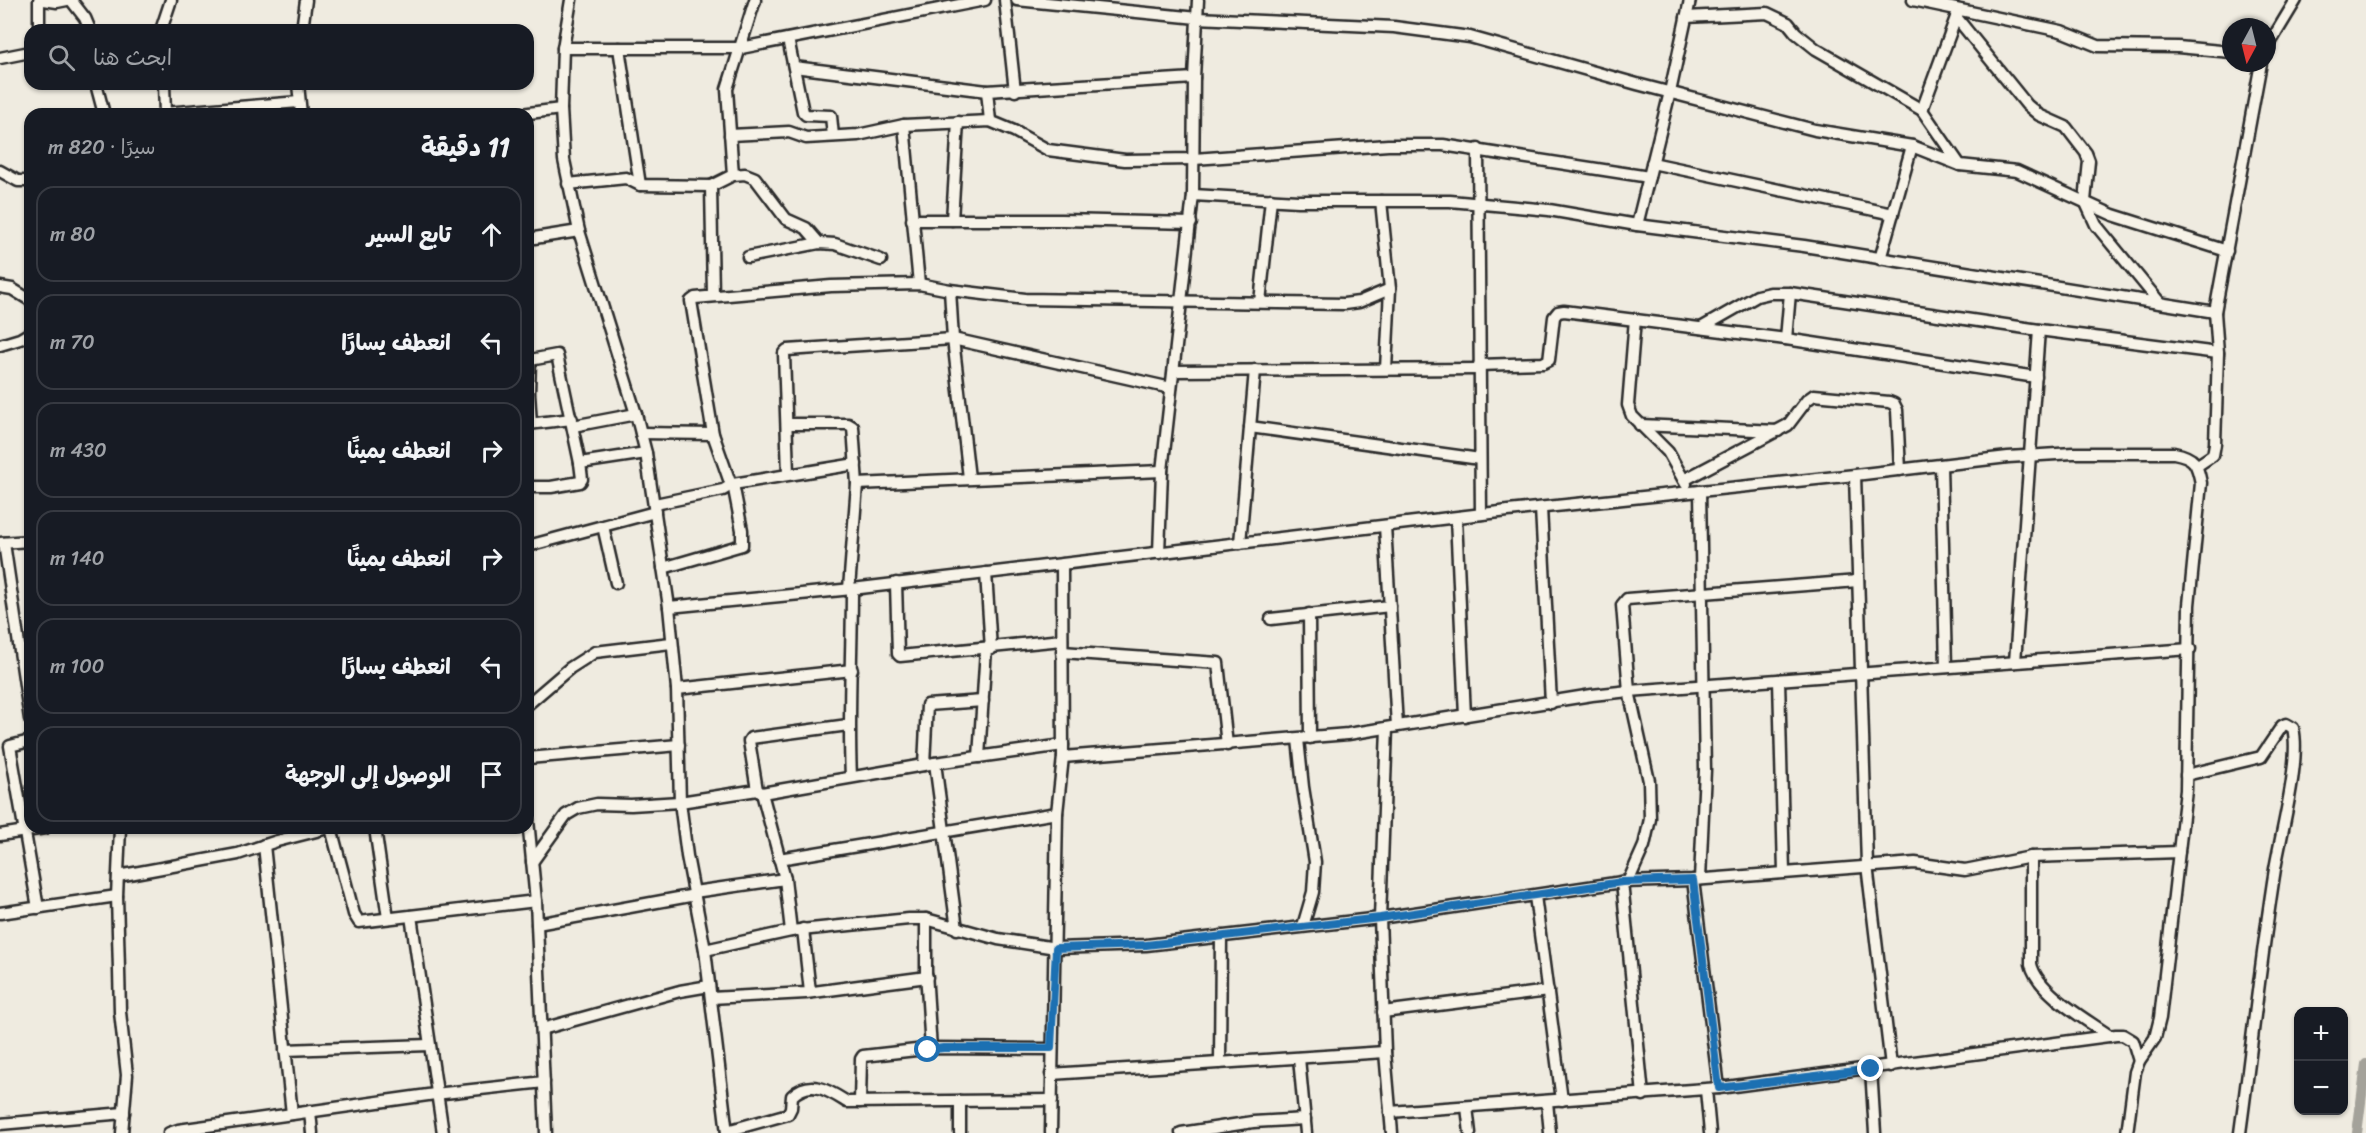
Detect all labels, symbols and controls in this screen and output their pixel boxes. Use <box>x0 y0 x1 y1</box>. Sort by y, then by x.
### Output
north arrow <box>2222 18 2276 72</box>
search box <box>24 24 534 90</box>
text: ابحث هنا <box>93 38 172 77</box>
icon: search <box>45 41 78 74</box>
text: 11 دقيقة <box>421 124 510 170</box>
text: سيرًا · 820 m <box>48 130 155 165</box>
text: تابع السير <box>367 215 451 254</box>
text: 80 m <box>50 217 95 252</box>
icon: ahead <box>475 218 508 251</box>
text: انعطف يسارًا <box>341 323 451 362</box>
text: 70 m <box>50 325 95 360</box>
icon: left <box>475 326 508 359</box>
text: انعطف يمينًا <box>347 431 451 470</box>
text: 430 m <box>50 433 107 468</box>
icon: right <box>475 434 508 467</box>
text: انعطف يمينًا <box>347 539 451 578</box>
text: 140 m <box>50 541 104 576</box>
icon: right <box>475 542 508 575</box>
text: انعطف يسارًا <box>341 647 451 686</box>
text: 100 m <box>50 649 104 684</box>
icon: left <box>475 650 508 683</box>
text: الوصول إلى الوجهة <box>285 755 451 794</box>
icon: arrive <box>475 758 508 791</box>
map controls <box>2294 1007 2348 1115</box>
button: + <box>2294 1007 2348 1061</box>
route start <box>914 1036 940 1062</box>
route end <box>1857 1055 1883 1081</box>
button: − <box>2294 1061 2348 1115</box>

